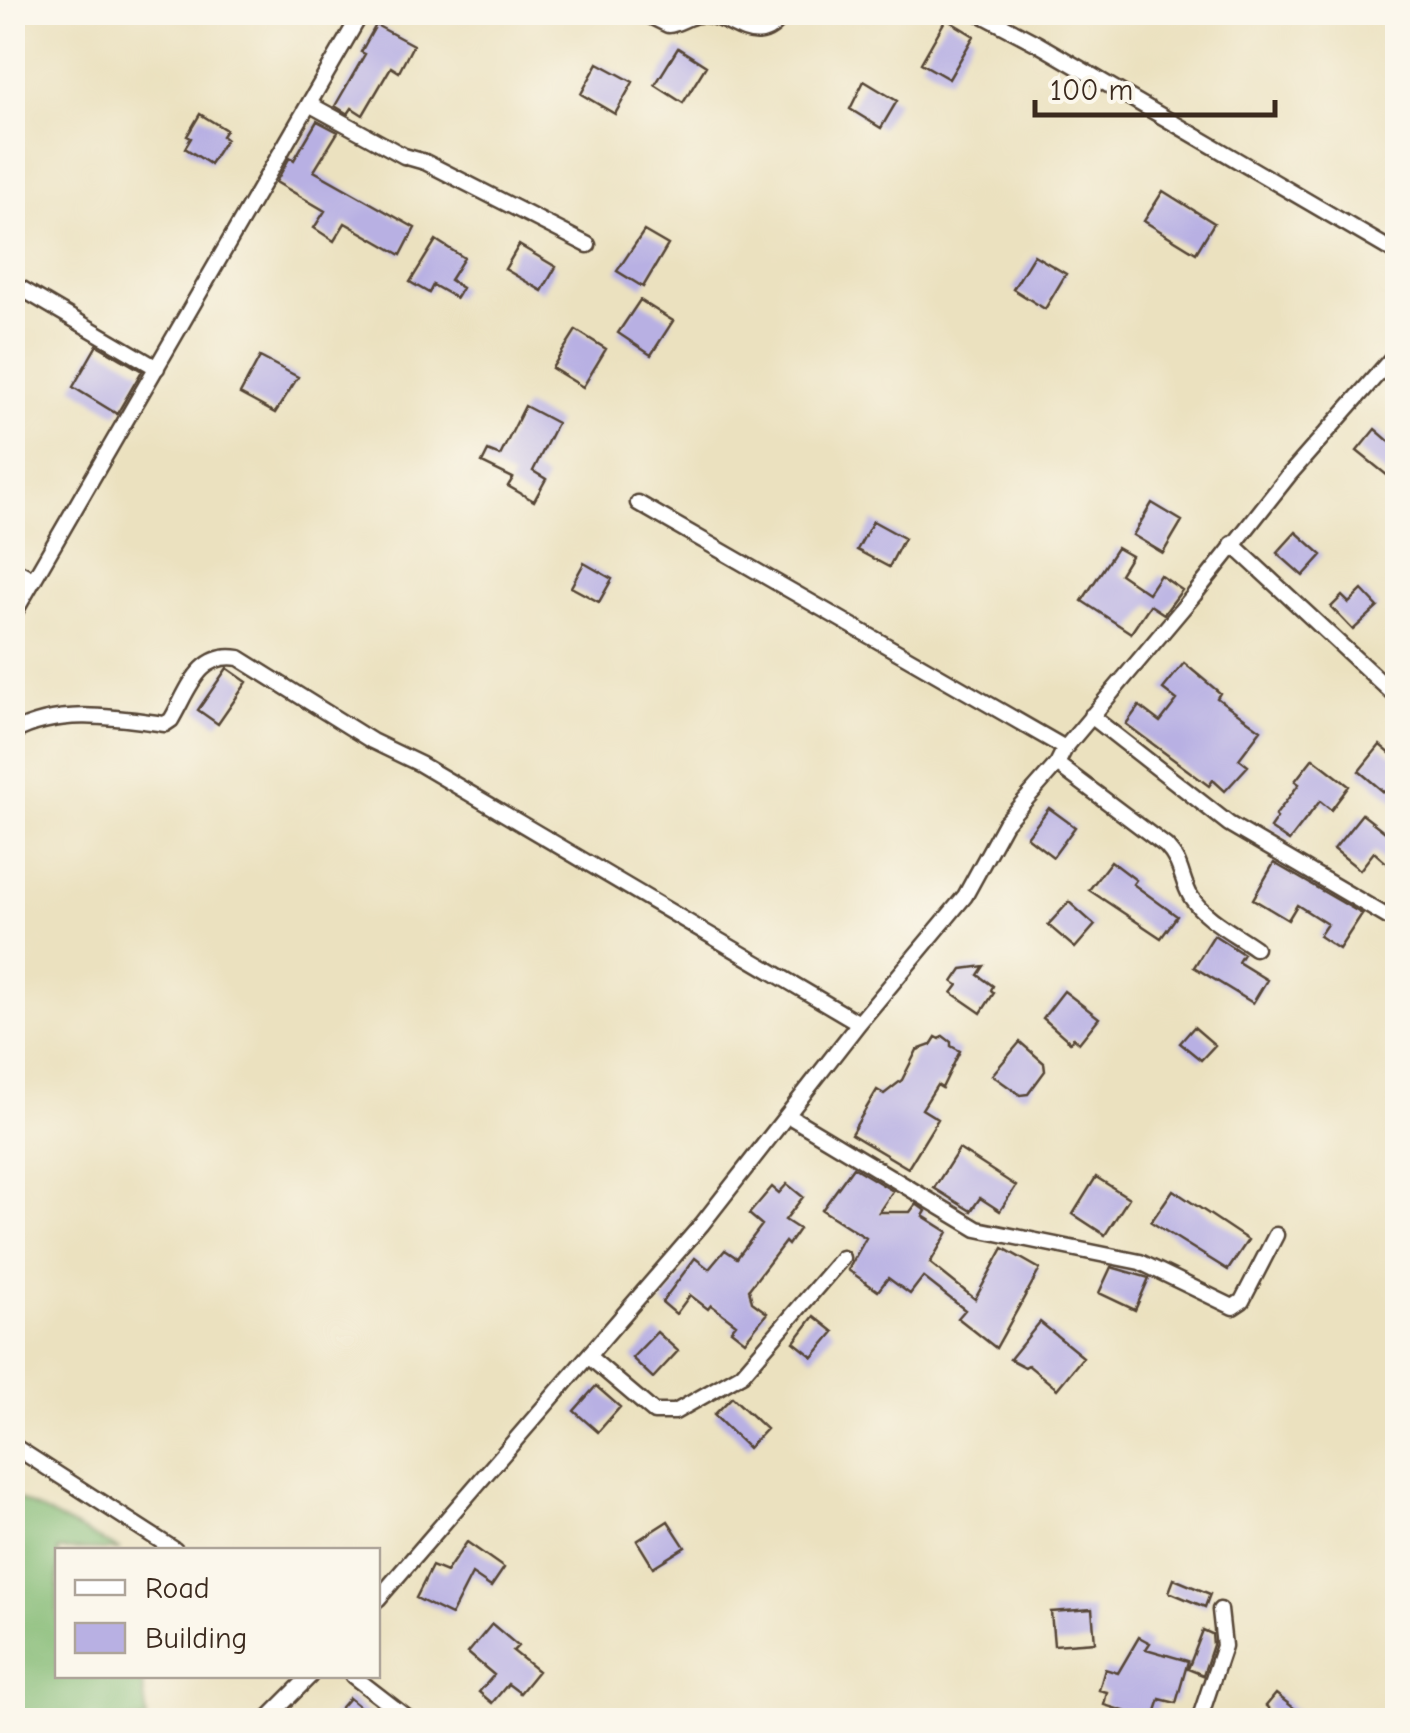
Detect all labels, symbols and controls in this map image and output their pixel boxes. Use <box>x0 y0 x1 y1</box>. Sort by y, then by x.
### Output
scale bar <box>1035 55 1275 117</box>
text: 100 m <box>1050 73 1133 108</box>
legend <box>55 1548 380 1678</box>
text: Road <box>145 1571 210 1606</box>
text: Building <box>145 1621 248 1656</box>

